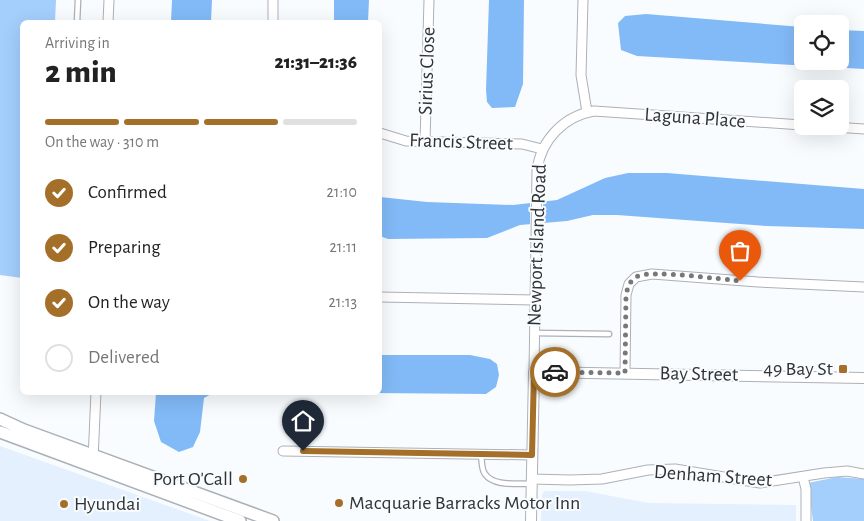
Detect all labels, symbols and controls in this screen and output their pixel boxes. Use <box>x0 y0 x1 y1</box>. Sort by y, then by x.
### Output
map controls <box>794 15 849 135</box>
button: locate <box>794 15 849 70</box>
street label: Sirius Close <box>415 27 439 115</box>
text: Arriving in <box>45 35 110 51</box>
text: 21:31–21:36 <box>275 53 357 72</box>
text: 2 min <box>45 56 117 88</box>
button: layers <box>794 80 849 135</box>
street label: Laguna Place <box>644 104 746 132</box>
street label: Francis Street <box>409 130 514 154</box>
text: On the way · 310 m <box>45 134 159 150</box>
street label: Newport Island Road <box>524 164 550 326</box>
icon: check <box>45 179 73 207</box>
text: Confirmed <box>88 183 167 202</box>
text: 21:10 <box>327 184 357 200</box>
pin <box>719 230 761 281</box>
icon: check <box>45 234 73 262</box>
icon: bag <box>726 237 754 265</box>
text: Preparing <box>88 238 161 257</box>
text: 21:11 <box>330 239 357 255</box>
icon: check <box>45 289 73 317</box>
text: On the way <box>88 293 170 312</box>
text: 21:13 <box>328 294 357 310</box>
courier <box>530 347 580 397</box>
text: Delivered <box>88 348 160 367</box>
icon: car <box>541 358 569 386</box>
place label: 49 Bay St <box>763 359 834 379</box>
street label: Bay Street <box>660 363 739 385</box>
marker: 49 Bay St <box>837 363 849 375</box>
pin <box>282 400 324 451</box>
icon: home <box>289 407 317 435</box>
street label: Denham Street <box>653 462 773 490</box>
place label: Port O'Call <box>153 469 233 489</box>
marker: Port O'Call <box>237 473 249 485</box>
place label: Macquarie Barracks Motor Inn <box>349 493 580 513</box>
place label: Hyundai <box>74 494 140 514</box>
marker: Macquarie Barracks Motor Inn <box>333 497 345 509</box>
marker: Hyundai <box>58 498 70 510</box>

